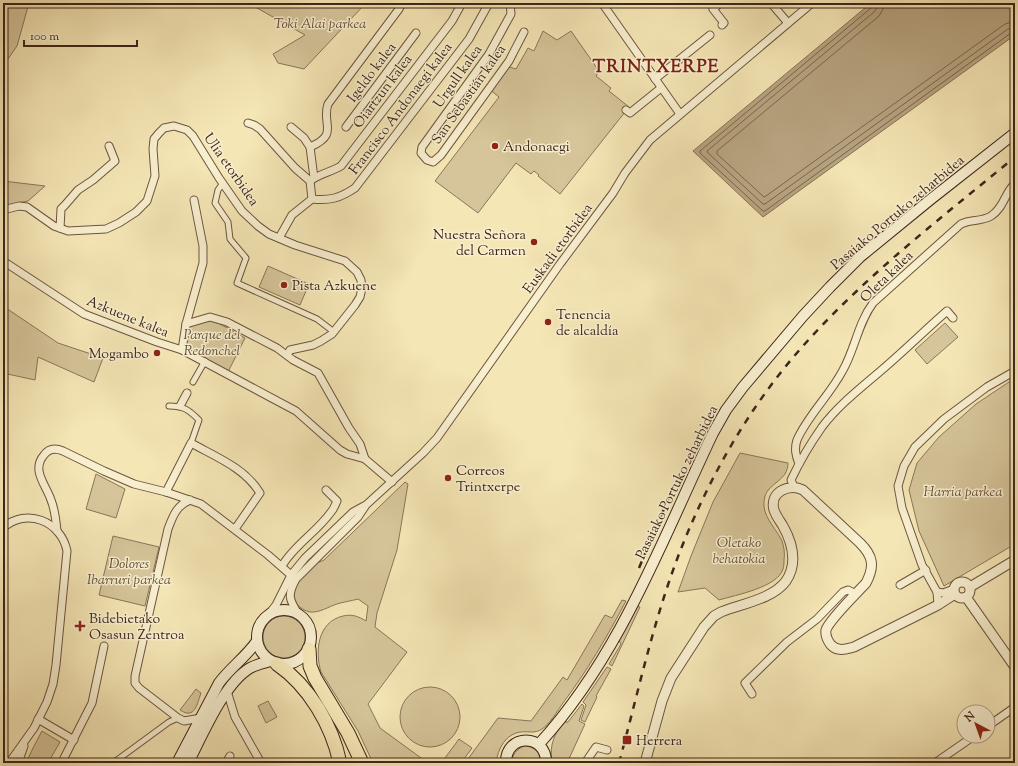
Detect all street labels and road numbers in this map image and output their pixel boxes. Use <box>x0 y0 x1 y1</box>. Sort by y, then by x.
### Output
street label: Igeldo kalea <box>343 38 402 107</box>
street label: Francisco Andonaegi kalea <box>345 39 458 179</box>
street label: San Sebastián kalea <box>428 41 512 149</box>
street label: Urgull kalea <box>429 41 488 113</box>
street label: Oiartzun kalea <box>349 51 418 133</box>
street label: Ulia etorbidea <box>198 130 263 211</box>
street label: Pasaiako Portuko zeharbidea <box>827 151 970 276</box>
street label: Euskadi etorbidea <box>519 200 599 298</box>
street label: Oleta kalea <box>856 247 919 308</box>
street label: Azkuene kalea <box>83 292 172 344</box>
street label: Pasaiako Portuko zeharbidea <box>632 402 724 563</box>

